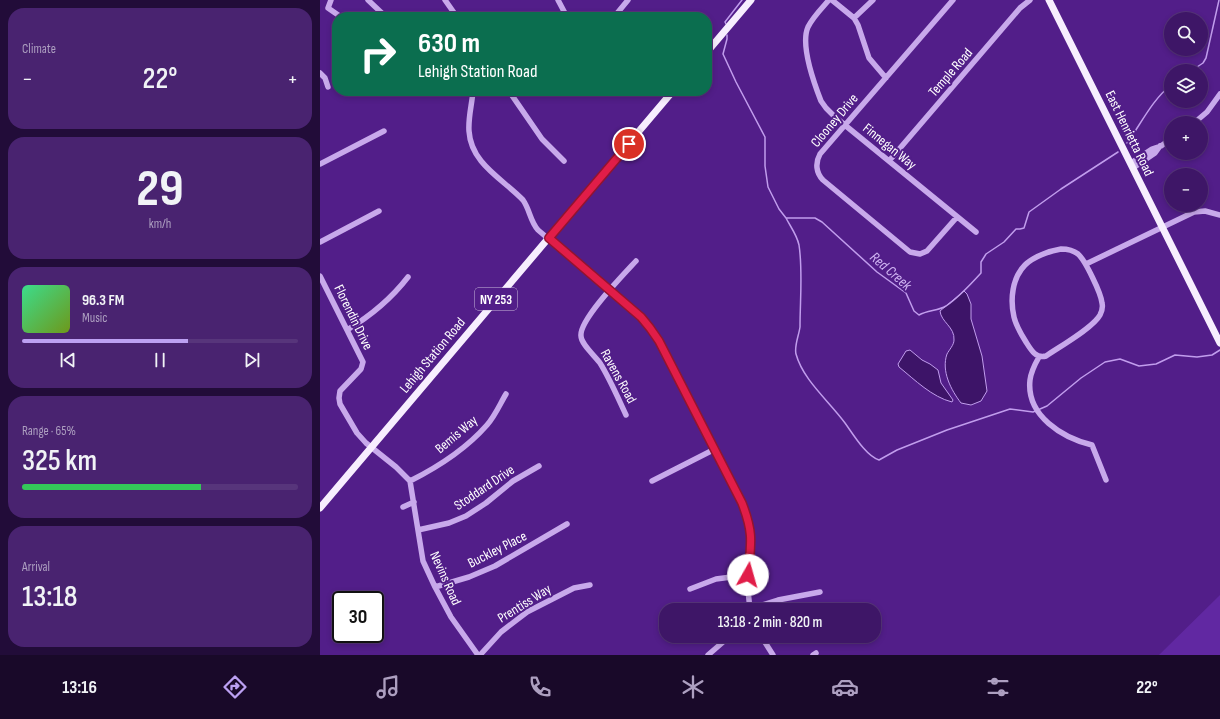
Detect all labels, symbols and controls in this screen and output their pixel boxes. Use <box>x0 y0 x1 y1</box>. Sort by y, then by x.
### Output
map controls <box>1164 12 1208 212</box>
button: search <box>1164 12 1208 56</box>
text: 630 m <box>418 27 480 60</box>
icon: right <box>352 28 404 80</box>
text: Climate <box>22 41 56 57</box>
street label: Temple Road <box>925 44 976 100</box>
text: 22° <box>143 61 177 97</box>
text: Lehigh Station Road <box>418 61 537 82</box>
button: layers <box>1164 64 1208 108</box>
text: − <box>22 66 33 93</box>
text: + <box>287 66 298 93</box>
street label: East Henrietta Road <box>1102 88 1158 179</box>
street label: Clooney Drive <box>807 90 862 151</box>
button: + <box>1164 116 1208 160</box>
street label: Finnegan Way <box>859 120 920 174</box>
pin <box>612 127 646 161</box>
icon: arrive <box>618 133 640 155</box>
text: 29 <box>136 158 184 221</box>
button: − <box>1164 168 1208 212</box>
text: km/h <box>149 216 171 232</box>
water label: Red Creek <box>866 248 916 295</box>
street label: Florendin Drive <box>331 282 377 353</box>
road number: NY 253 <box>475 288 517 310</box>
text: 96.3 FM <box>82 291 124 310</box>
text: Music <box>82 310 107 326</box>
street label: Lehigh Station Road <box>396 314 469 396</box>
street label: Ravens Road <box>597 346 640 406</box>
icon: previous <box>57 349 79 371</box>
icon: pause <box>149 349 171 371</box>
icon: next <box>241 349 263 371</box>
street label: Bemis Way <box>432 411 481 457</box>
text: Range · 65% <box>22 423 76 439</box>
text: 325 km <box>22 443 97 479</box>
street label: Stoddard Drive <box>451 461 518 514</box>
street label: Buckley Place <box>465 527 530 572</box>
street label: Nevins Road <box>426 549 465 608</box>
position arrow <box>727 554 769 596</box>
text: Arrival <box>22 559 50 575</box>
text: 13:18 <box>22 579 78 615</box>
street label: Prentiss Way <box>494 580 555 626</box>
speed limit sign: 30 <box>332 591 384 643</box>
text: 13:18 · 2 min · 820 m <box>718 613 822 632</box>
icon: directions <box>221 673 249 701</box>
icon: music <box>374 673 402 701</box>
icon: phone <box>526 673 554 701</box>
icon: climate <box>679 673 707 701</box>
icon: car <box>831 673 859 701</box>
icon: filters <box>984 673 1012 701</box>
text: 13:16 <box>62 677 97 698</box>
text: 22° <box>1136 677 1158 698</box>

